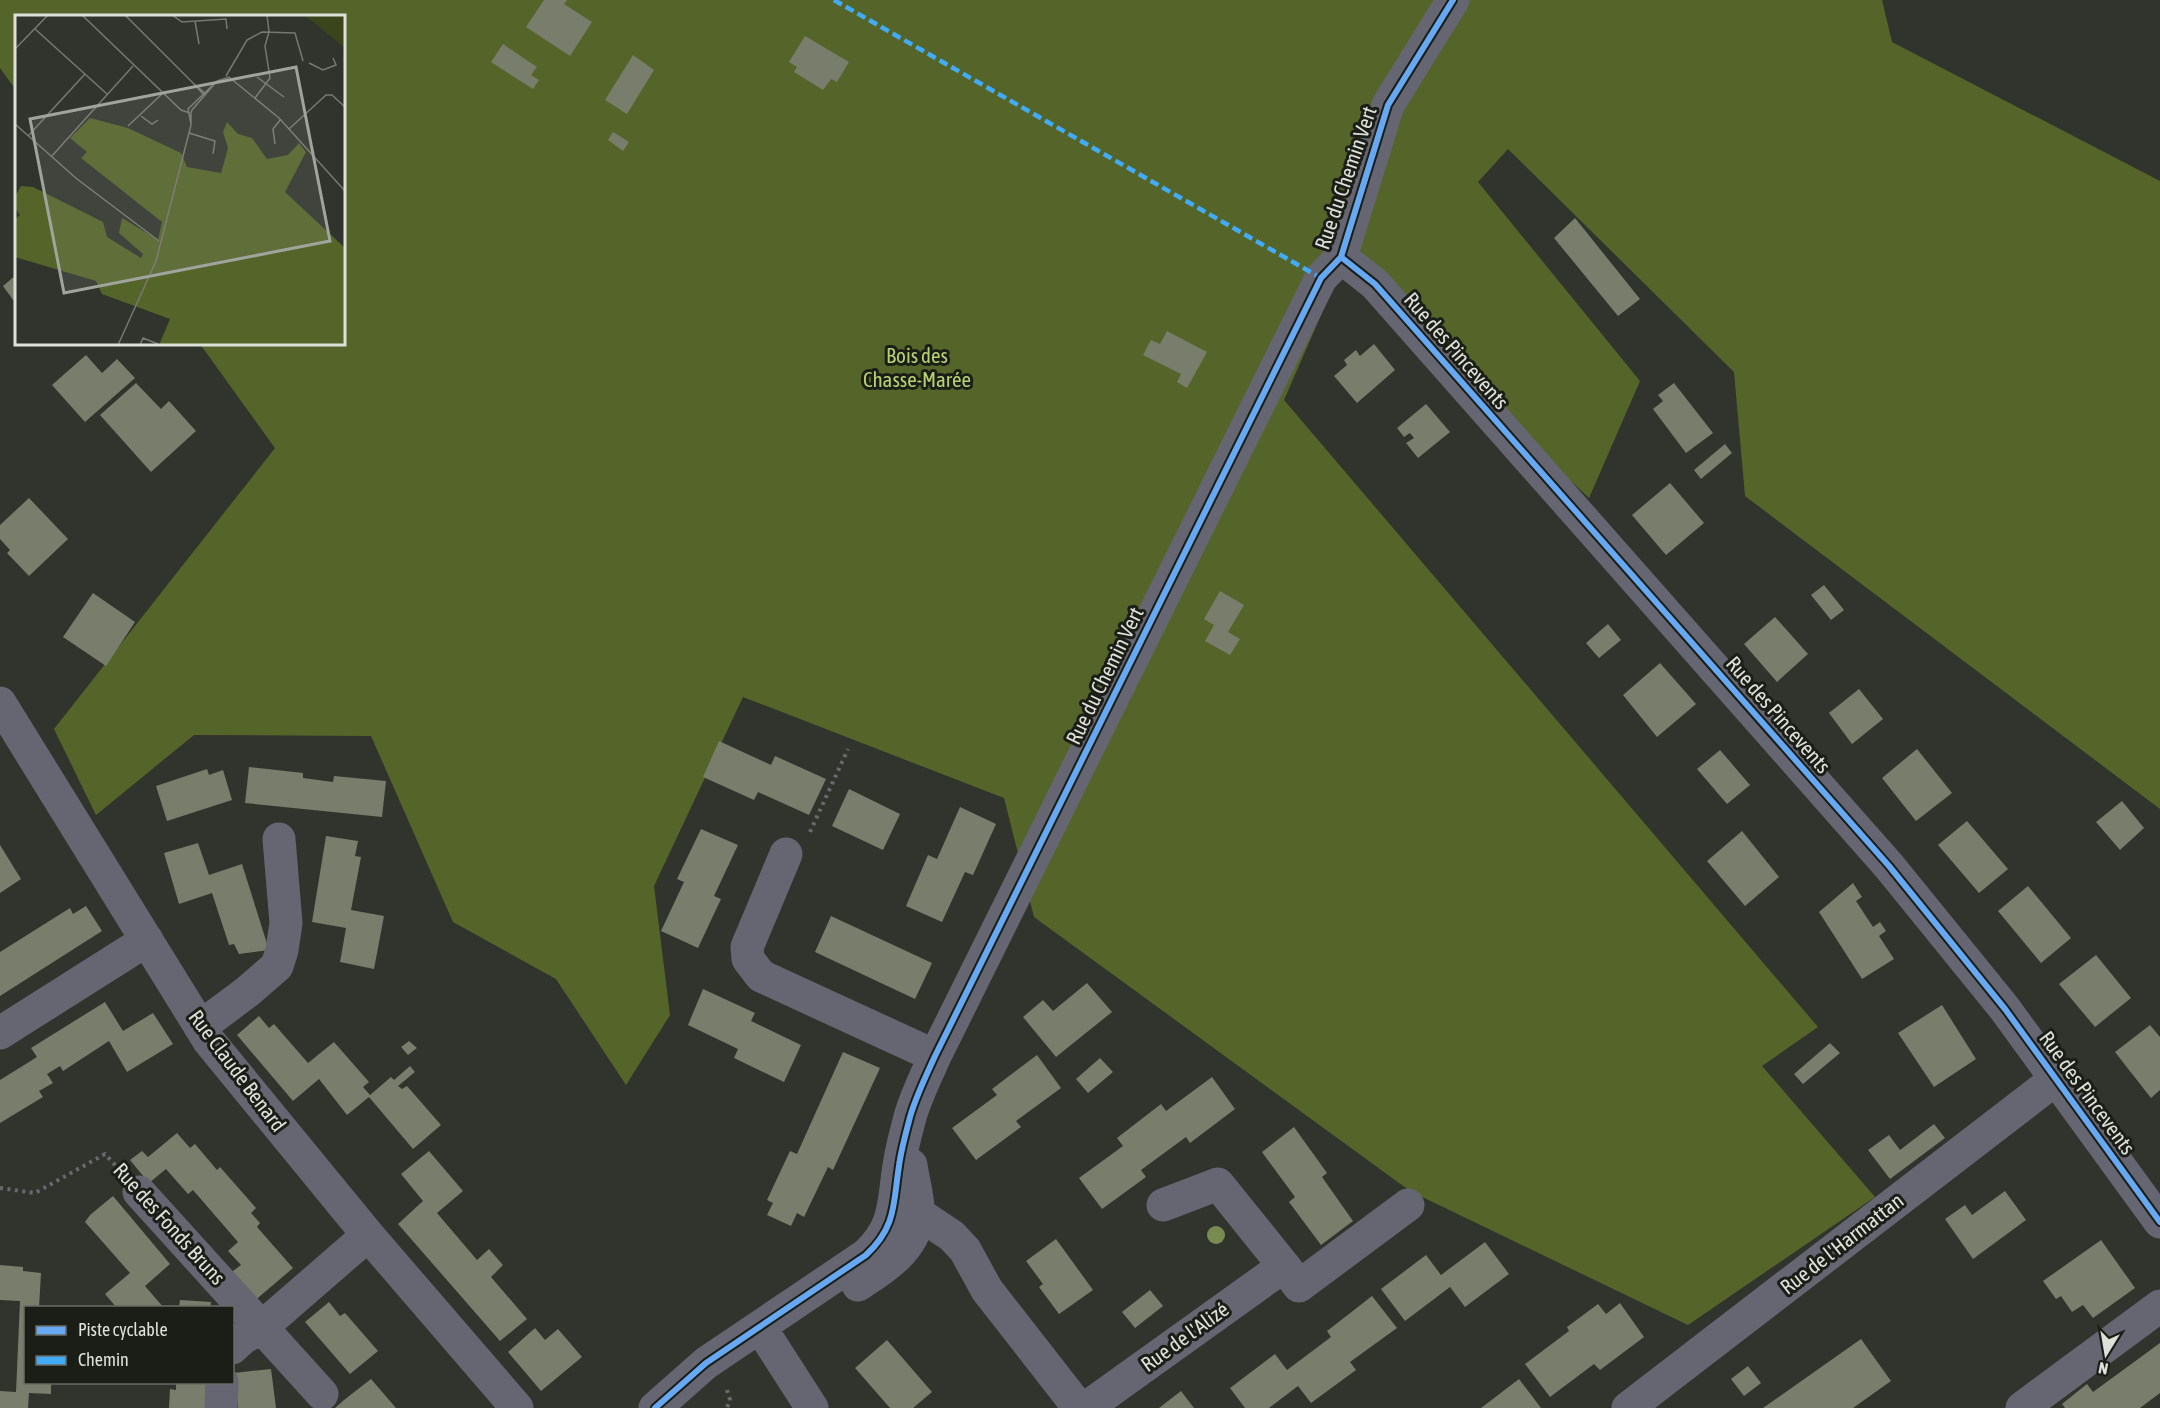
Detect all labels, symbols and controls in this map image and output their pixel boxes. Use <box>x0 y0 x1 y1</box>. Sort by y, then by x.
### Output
inset map <box>15 15 345 345</box>
street label: Rue du Chemin Vert <box>1309 103 1381 252</box>
street label: Rue des Pincevents <box>1400 287 1514 413</box>
park label: Bois des Chasse-Marée <box>863 343 971 391</box>
street label: Rue du Chemin Vert <box>1061 603 1148 748</box>
street label: Rue des Pincevents <box>1722 651 1836 777</box>
street label: Rue Claude Benard <box>184 1005 291 1136</box>
street label: Rue des Pincevents <box>2035 1026 2141 1159</box>
street label: Rue des Fonds Bruns <box>109 1158 231 1289</box>
street label: Rue de l'Harmattan <box>1775 1188 1908 1299</box>
street label: Rue de l'Alizé <box>1136 1297 1233 1376</box>
legend <box>24 1306 234 1384</box>
text: Piste cyclable <box>78 1319 168 1340</box>
north arrow <box>2076 1324 2136 1384</box>
text: Chemin <box>78 1349 129 1370</box>
text: N <box>2097 1359 2109 1378</box>

